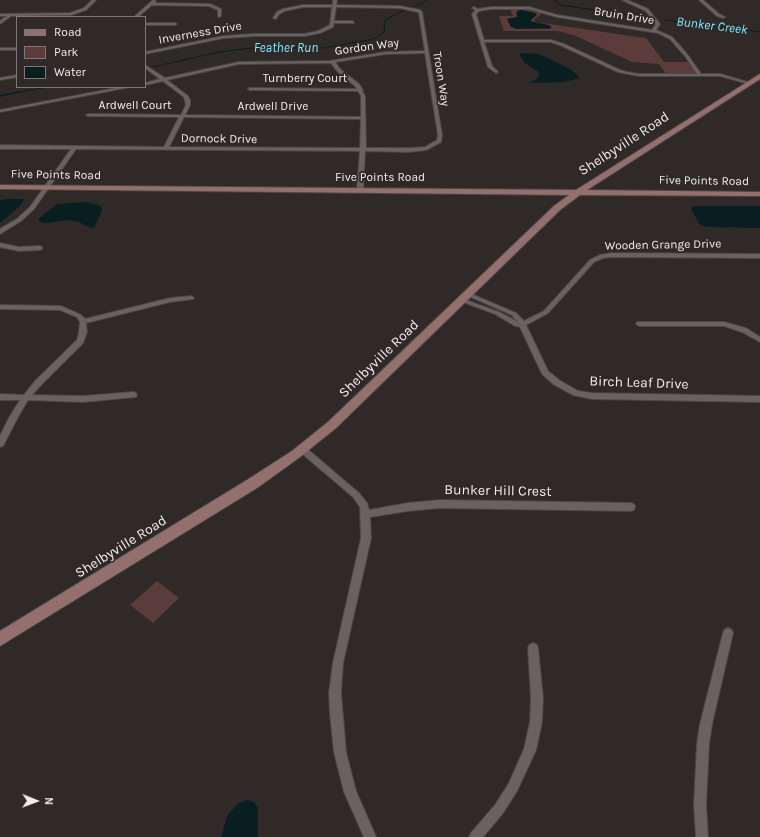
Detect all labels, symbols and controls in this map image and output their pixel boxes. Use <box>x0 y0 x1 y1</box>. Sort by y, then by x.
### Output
street label: Bruin Drive <box>593 4 655 28</box>
water label: Bunker Creek <box>676 14 748 38</box>
legend <box>16 16 146 88</box>
street label: Inverness Drive <box>157 19 243 47</box>
text: Road <box>54 25 82 39</box>
street label: Gordon Way <box>334 35 400 59</box>
water label: Feather Run <box>254 40 318 56</box>
text: Park <box>54 45 78 59</box>
street label: Troon Way <box>430 51 452 107</box>
text: Water <box>54 65 86 79</box>
street label: Turnberry Court <box>263 72 347 86</box>
street label: Ardwell Court <box>99 99 171 113</box>
street label: Ardwell Drive <box>238 100 308 114</box>
street label: Shelbyville Road <box>576 108 672 180</box>
street label: Dornock Drive <box>181 131 257 147</box>
street label: Five Points Road <box>11 167 101 183</box>
street label: Five Points Road <box>335 171 425 185</box>
street label: Five Points Road <box>659 173 749 189</box>
street label: Wooden Grange Drive <box>605 237 721 253</box>
street label: Shelbyville Road <box>336 317 422 401</box>
street label: Birch Leaf Drive <box>589 373 689 393</box>
street label: Bunker Hill Crest <box>444 482 552 500</box>
street label: Shelbyville Road <box>72 512 170 582</box>
north arrow <box>16 781 56 821</box>
text: N <box>42 797 55 805</box>

